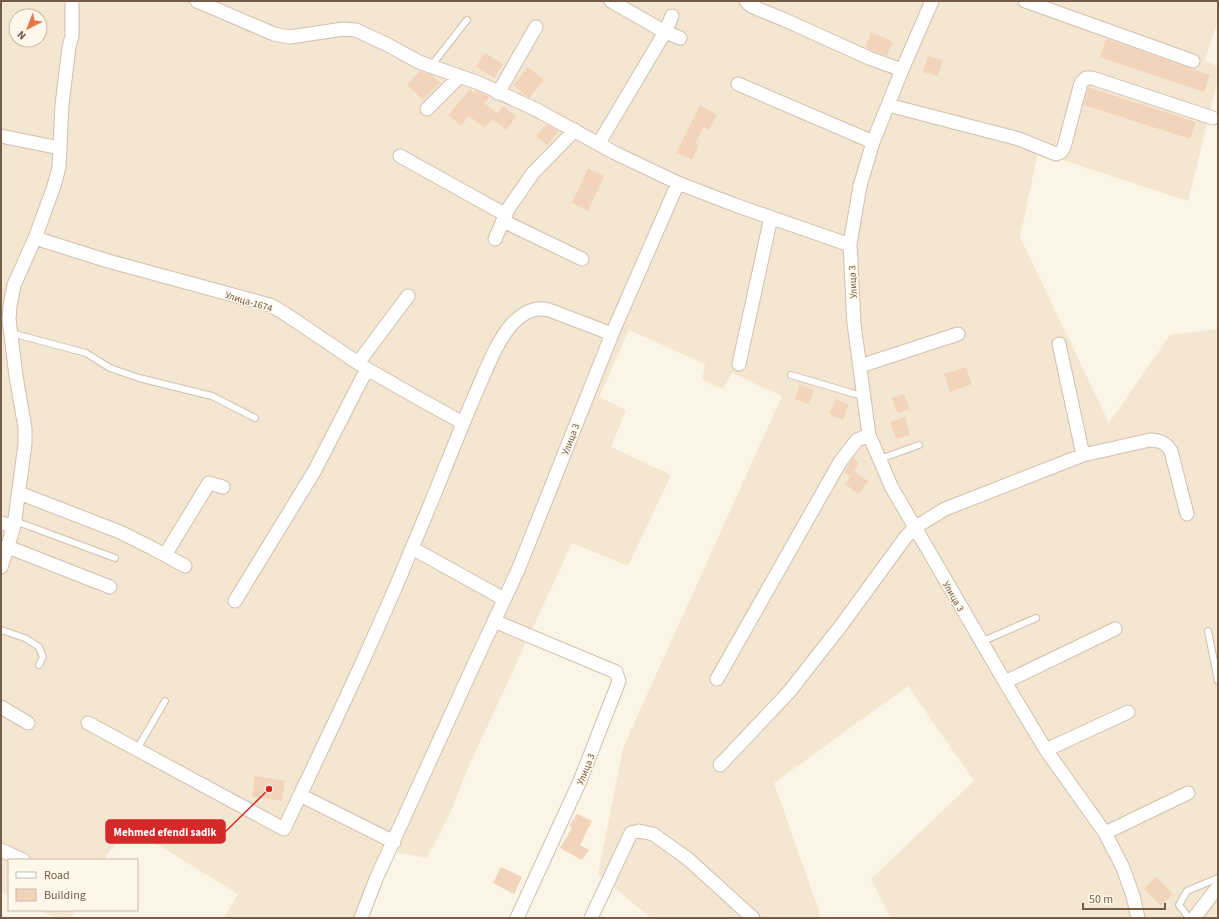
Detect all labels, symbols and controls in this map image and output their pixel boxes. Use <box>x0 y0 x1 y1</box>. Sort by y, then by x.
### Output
north arrow <box>8 8 48 48</box>
text: N <box>14 27 29 43</box>
street label: Улица 3 <box>845 265 861 299</box>
street label: Улица-1674 <box>223 288 274 316</box>
street label: Улица 3 <box>558 421 583 457</box>
street label: Улица 3 <box>939 579 967 614</box>
street label: Улица 3 <box>573 751 599 787</box>
callout: Mehmed efendi sadik <box>106 820 225 843</box>
text: Mehmed efendi sadik <box>114 825 216 840</box>
legend <box>8 859 138 911</box>
text: Road <box>44 867 70 884</box>
scale bar <box>1083 885 1165 911</box>
text: Building <box>44 887 86 904</box>
text: 50 m <box>1089 891 1113 908</box>

